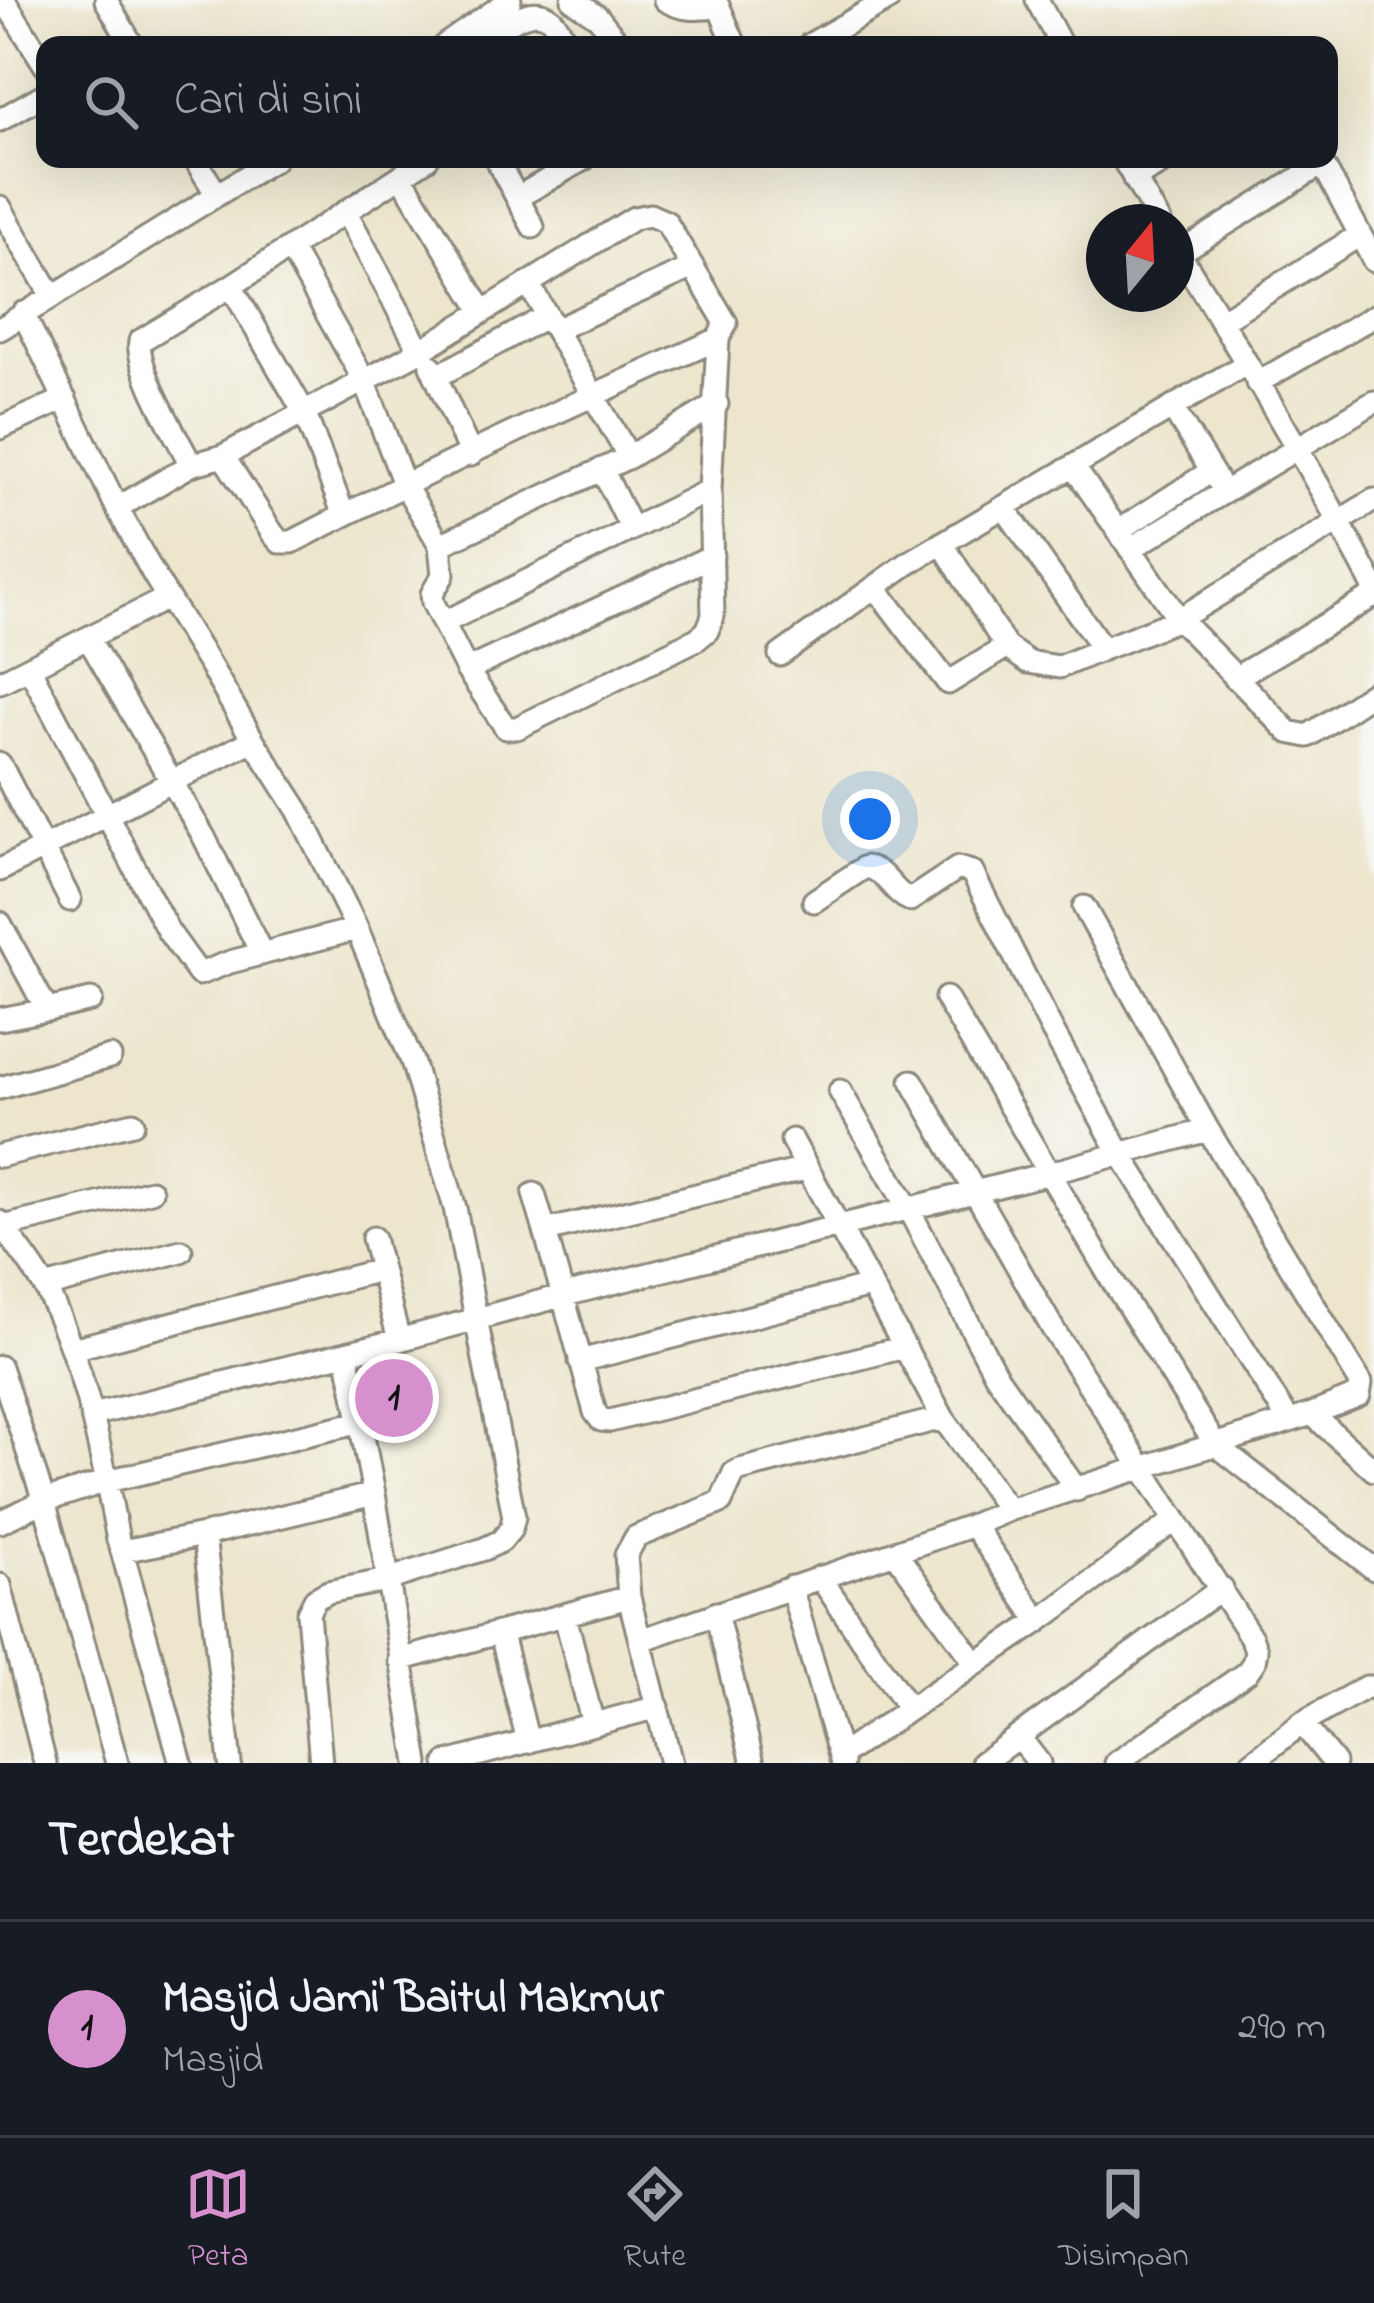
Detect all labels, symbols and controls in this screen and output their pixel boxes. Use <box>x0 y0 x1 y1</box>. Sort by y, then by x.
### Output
search box <box>36 36 1338 168</box>
icon: search <box>78 69 144 135</box>
text: Cari di sini <box>174 69 362 135</box>
north arrow <box>1086 204 1194 312</box>
your location <box>840 789 900 849</box>
pin: 1 <box>355 1353 433 1443</box>
text: Terdekat <box>48 1804 234 1879</box>
text: Masjid Jami' Baitul Makmur <box>162 1967 663 2033</box>
text: 1 <box>81 2000 93 2057</box>
text: 290 m <box>1238 2000 1326 2057</box>
text: Masjid <box>162 2033 263 2090</box>
tab: Peta <box>185 2161 251 2281</box>
tab: Rute <box>622 2161 688 2281</box>
tab: Disimpan <box>1058 2161 1189 2281</box>

